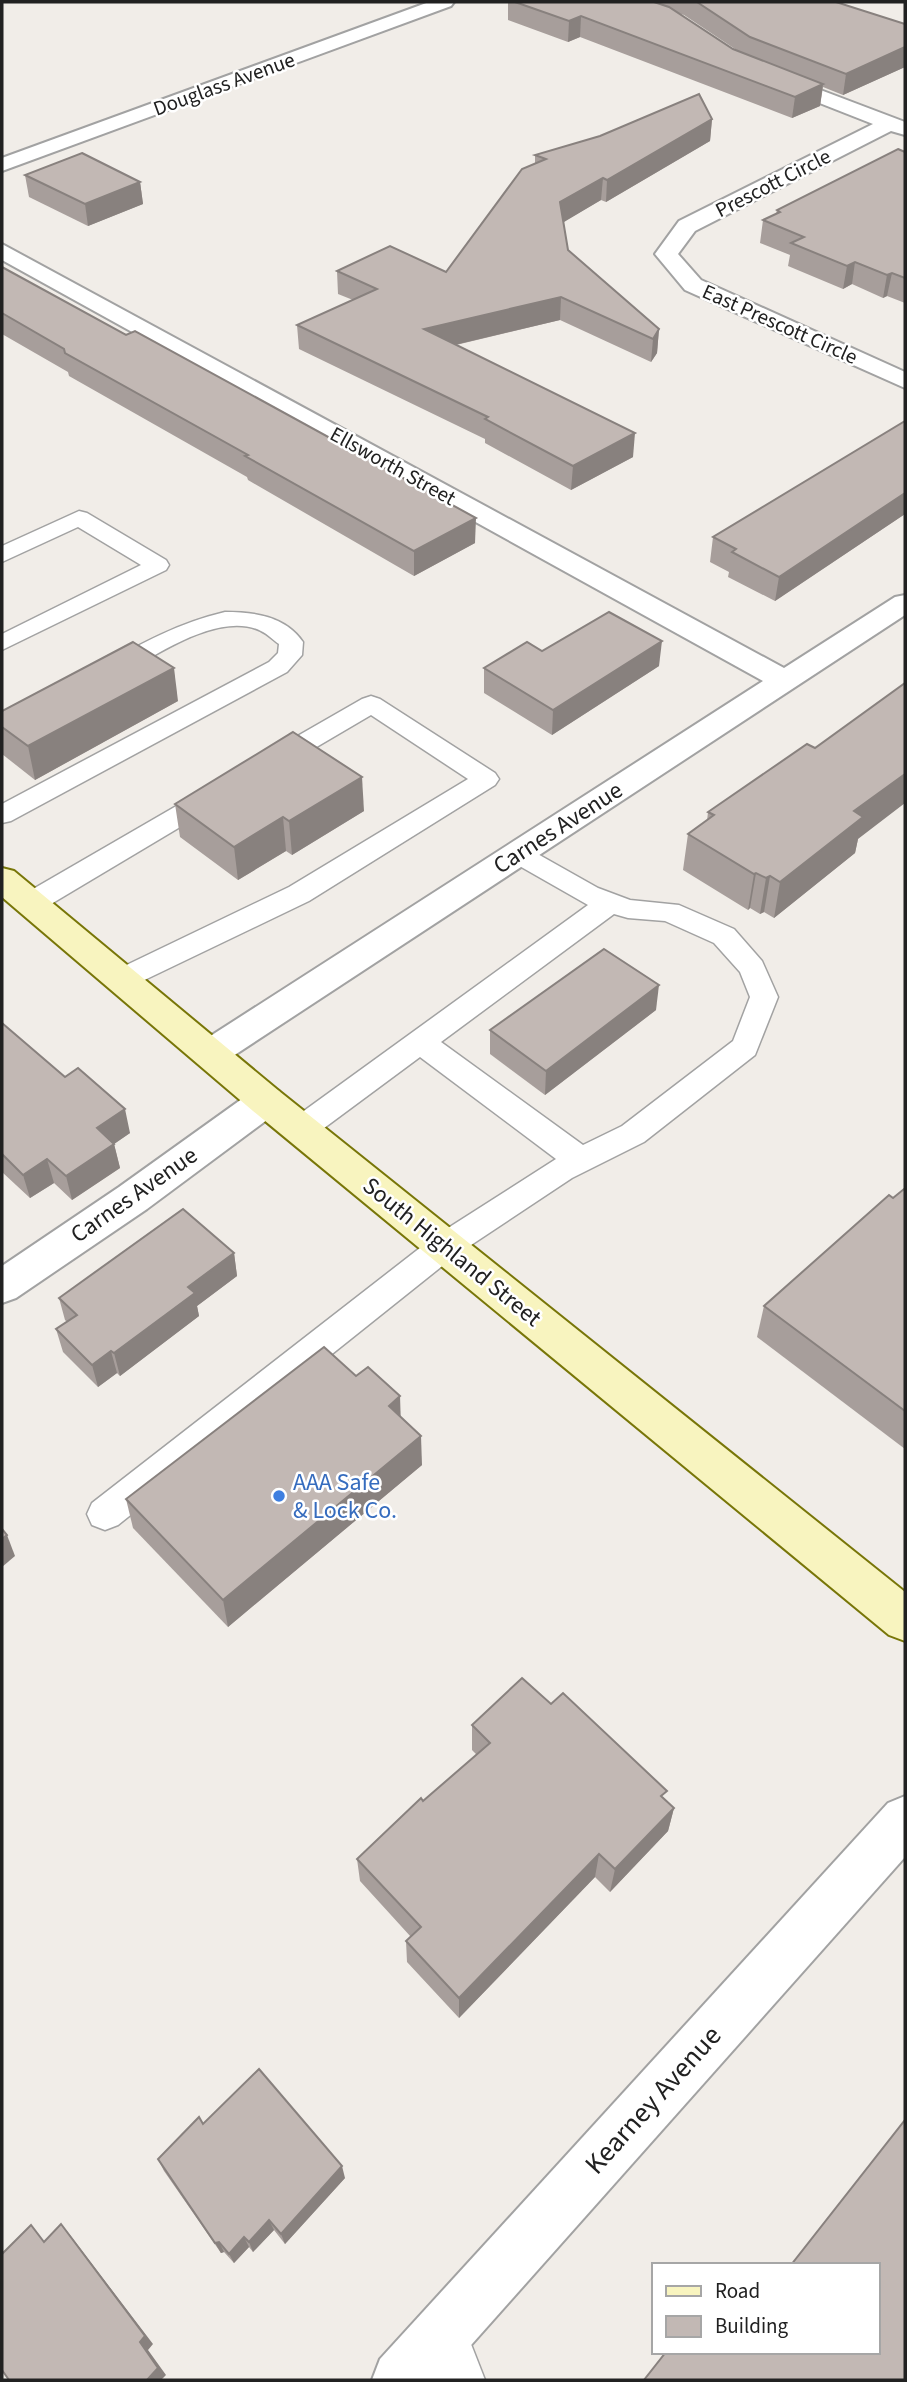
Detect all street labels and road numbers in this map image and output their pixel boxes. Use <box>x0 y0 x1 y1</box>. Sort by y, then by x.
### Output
street label: Douglass Avenue <box>149 44 299 124</box>
street label: Prescott Circle <box>710 141 836 225</box>
street label: East Prescott Circle <box>698 276 862 372</box>
street label: Ellsworth Street <box>325 419 461 513</box>
street label: Carnes Avenue <box>486 773 630 883</box>
street label: Carnes Avenue <box>63 1138 205 1252</box>
street label: South Highland Street <box>355 1169 549 1335</box>
street label: Kearney Avenue <box>575 2017 731 2183</box>

